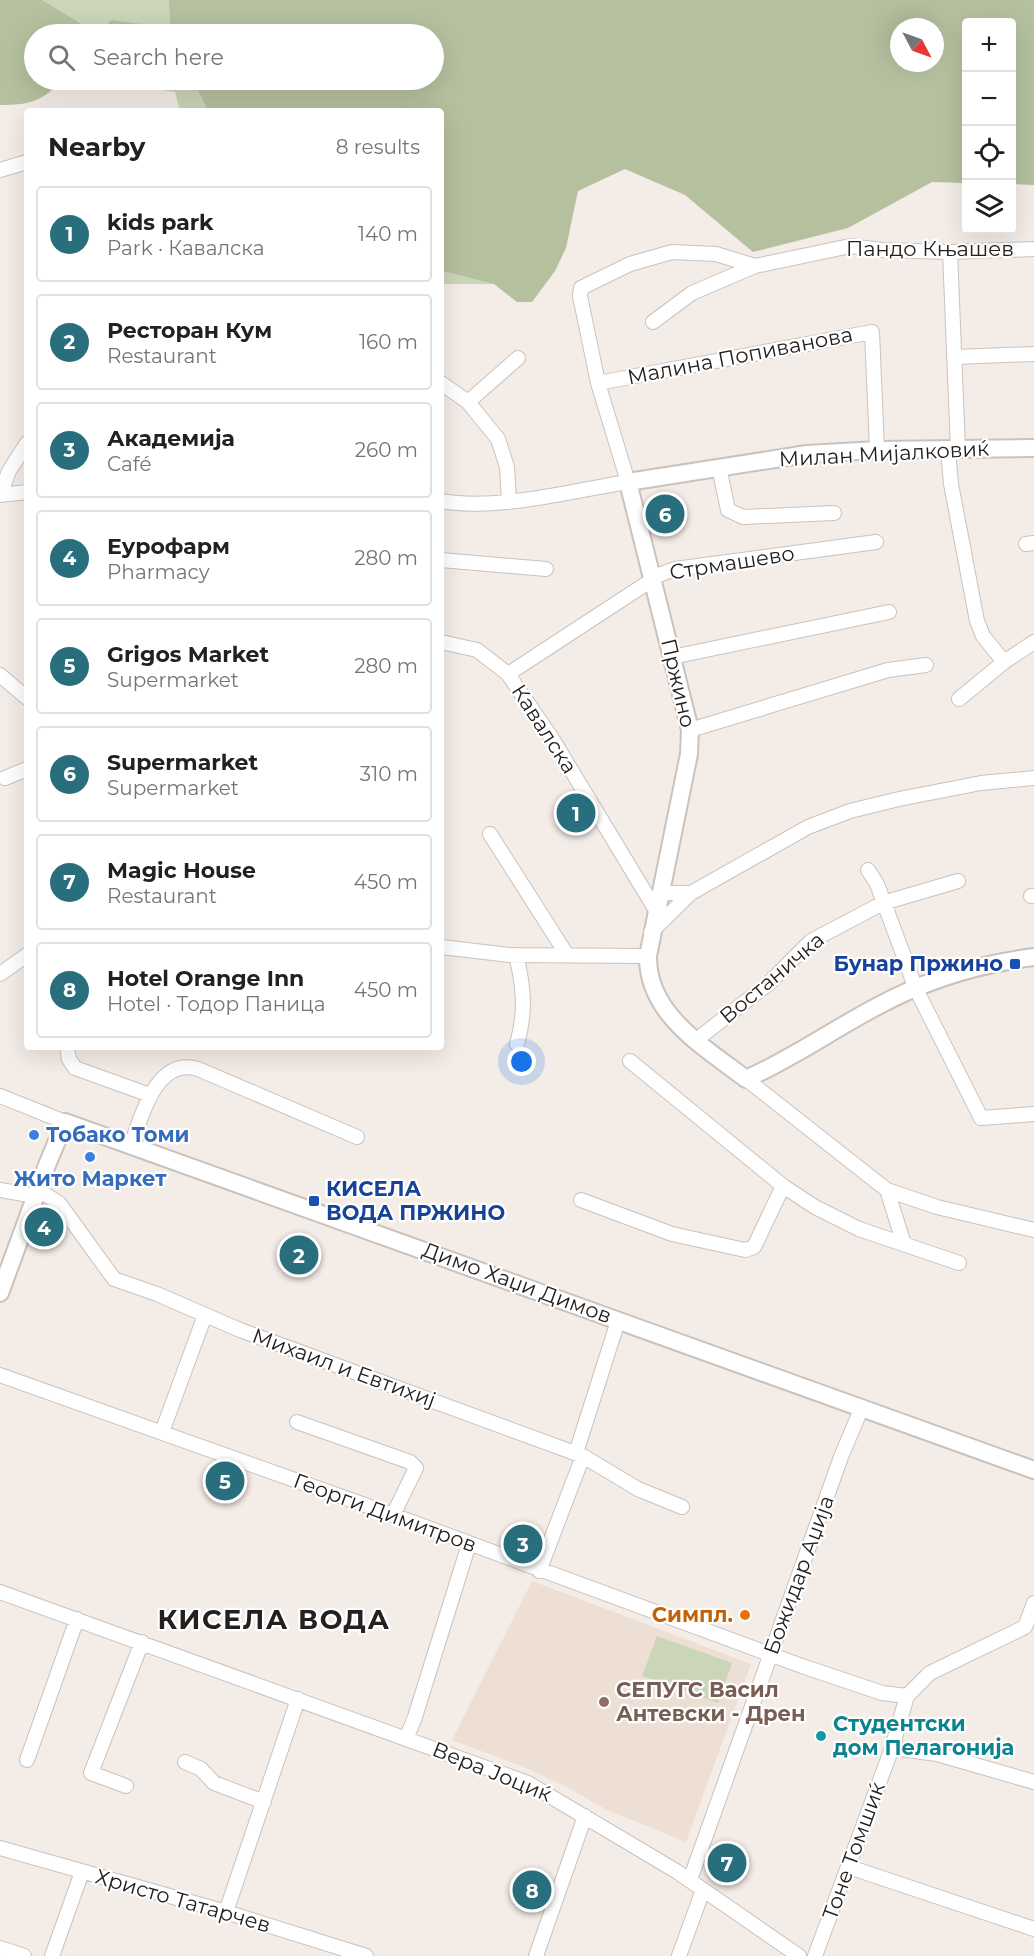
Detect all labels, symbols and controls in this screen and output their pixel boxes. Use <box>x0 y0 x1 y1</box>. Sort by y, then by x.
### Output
north arrow <box>890 18 944 72</box>
map controls <box>962 18 1016 234</box>
button: + <box>962 18 1016 72</box>
search box <box>24 24 444 90</box>
icon: search <box>45 41 78 74</box>
text: Search here <box>93 44 224 71</box>
button: − <box>962 72 1016 126</box>
button: locate <box>962 126 1016 180</box>
text: Nearby <box>48 131 145 163</box>
text: 8 results <box>336 135 420 159</box>
button: layers <box>962 180 1016 234</box>
text: kids park <box>107 209 214 236</box>
text: 1 <box>66 222 73 246</box>
text: 140 m <box>358 222 418 246</box>
text: Park · Кавалска <box>107 236 264 260</box>
street label: Пандо Књашев <box>846 236 1014 261</box>
text: Ресторан Кум <box>107 317 272 344</box>
street label: Малина Попиванова <box>625 321 855 390</box>
text: 2 <box>64 330 75 354</box>
text: 160 m <box>359 330 418 354</box>
text: Restaurant <box>107 344 217 368</box>
text: Академија <box>107 425 235 452</box>
street label: Милан Мијалковиќ <box>778 436 990 471</box>
text: 3 <box>64 438 75 462</box>
text: 260 m <box>355 438 418 462</box>
text: Café <box>107 452 152 476</box>
pin: 6 <box>646 492 684 536</box>
text: Еурофарм <box>107 533 230 560</box>
street label: Стрмашево <box>668 540 796 585</box>
text: 4 <box>63 546 76 570</box>
text: 280 m <box>354 546 418 570</box>
text: Pharmacy <box>107 560 210 584</box>
street label: Пржино <box>656 636 701 730</box>
text: Grigos Market <box>107 641 269 668</box>
text: 5 <box>64 654 75 678</box>
text: 280 m <box>354 654 418 678</box>
text: Supermarket <box>107 668 239 692</box>
street label: Кавалска <box>506 680 582 778</box>
text: Supermarket <box>107 749 258 776</box>
text: 6 <box>63 762 76 786</box>
text: 310 m <box>360 762 418 786</box>
text: Supermarket <box>107 776 239 800</box>
pin: 1 <box>556 790 596 836</box>
text: Magic House <box>107 857 256 884</box>
text: 7 <box>63 870 76 894</box>
text: 450 m <box>354 870 418 894</box>
text: Restaurant <box>107 884 217 908</box>
street label: Востаничка <box>714 927 829 1028</box>
place label: Бунар Пржино <box>833 951 1003 976</box>
marker: Бунар Пржино <box>1008 957 1022 971</box>
text: Hotel Orange Inn <box>107 965 304 992</box>
text: 8 <box>63 978 76 1002</box>
text: 450 m <box>354 978 418 1002</box>
text: Hotel · Тодор Паница <box>107 992 325 1016</box>
your location <box>507 1047 536 1076</box>
place label: Тобако Томи <box>46 1122 189 1147</box>
marker: Тобако Томи <box>27 1128 41 1142</box>
marker: Жито Маркет <box>83 1150 97 1164</box>
place label: Жито Маркет <box>14 1166 167 1191</box>
place label: КИСЕЛА ВОДА ПРЖИНО <box>326 1176 505 1225</box>
marker: КИСЕЛА ВОДА ПРЖИНО <box>307 1194 321 1208</box>
pin: 4 <box>24 1204 63 1250</box>
pin: 2 <box>280 1232 318 1278</box>
street label: Димо Хаџи Димов <box>419 1237 615 1328</box>
street label: Михаил и Евтихиј <box>249 1323 439 1412</box>
pin: 5 <box>206 1458 244 1504</box>
street label: Георги Димитров <box>290 1468 480 1557</box>
street label: Божидар Аџија <box>758 1492 839 1658</box>
pin: 3 <box>504 1522 542 1566</box>
place label: Симпл. <box>652 1602 733 1627</box>
district label: КИСЕЛА ВОДА <box>158 1603 390 1636</box>
marker: Симпл. <box>738 1608 752 1622</box>
place label: СЕПУГС Васил Антевски - Дрен <box>616 1677 806 1726</box>
marker: СЕПУГС Васил Антевски - Дрен <box>597 1695 611 1709</box>
place label: Студентски дом Пелагонија <box>833 1711 1014 1760</box>
marker: Студентски дом Пелагонија <box>814 1729 828 1743</box>
street label: Вера Јоциќ <box>429 1736 555 1807</box>
street label: Тоне Томшиќ <box>817 1779 890 1923</box>
pin: 7 <box>708 1840 746 1886</box>
street label: Христо Татарчев <box>93 1864 274 1937</box>
pin: 8 <box>512 1868 552 1912</box>

